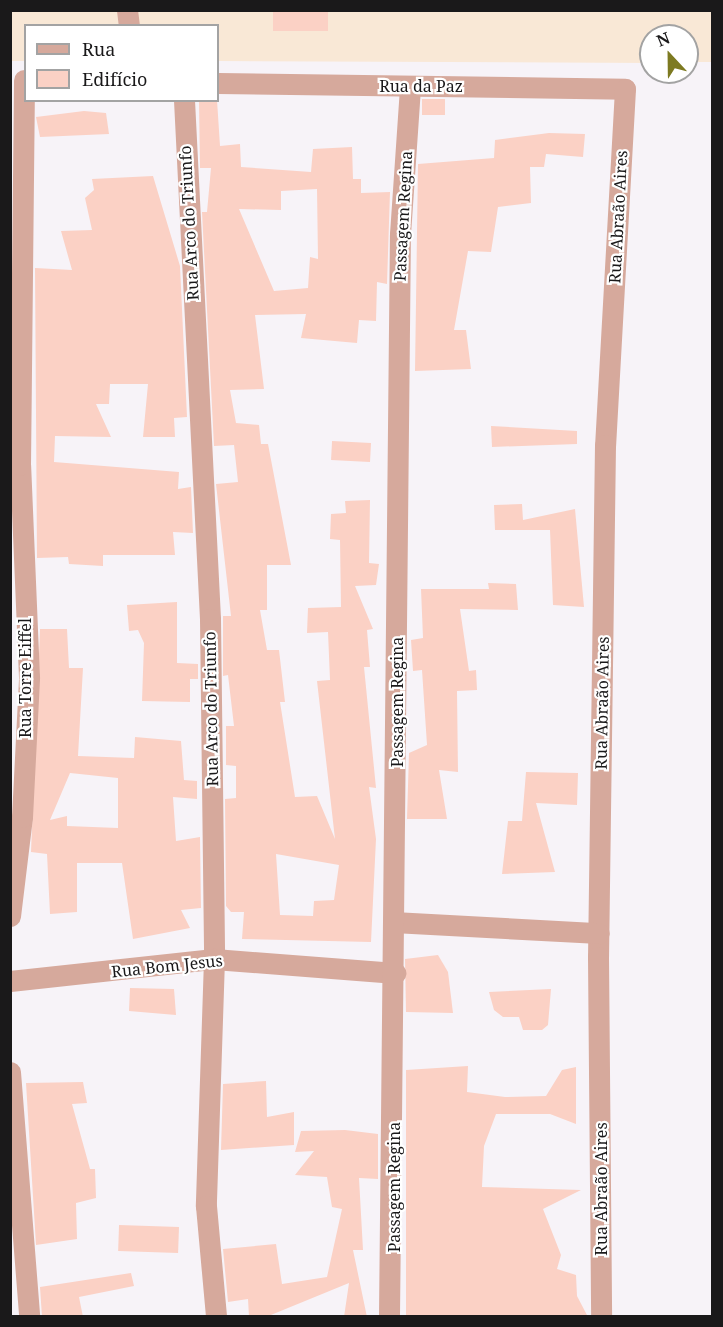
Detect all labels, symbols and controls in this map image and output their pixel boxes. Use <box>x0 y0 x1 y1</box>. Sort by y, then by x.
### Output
legend <box>24 24 219 102</box>
north arrow <box>639 24 699 84</box>
text: N <box>653 27 673 52</box>
text: Rua <box>82 37 115 61</box>
text: Edifício <box>82 67 147 91</box>
street label: Rua da Paz <box>379 76 463 96</box>
street label: Rua Arco do Triunfo <box>175 145 203 301</box>
street label: Passagem Regina <box>390 150 416 282</box>
street label: Rua Abraão Aires <box>605 150 631 284</box>
street label: Rua Torre Eiffel <box>15 618 35 738</box>
street label: Rua Arco do Triunfo <box>200 631 222 787</box>
street label: Rua Abraão Aires <box>591 636 613 770</box>
street label: Passagem Regina <box>387 637 407 767</box>
street label: Rua Bom Jesus <box>110 951 224 981</box>
street label: Passagem Regina <box>384 1122 404 1252</box>
street label: Rua Abraão Aires <box>591 1122 611 1256</box>

